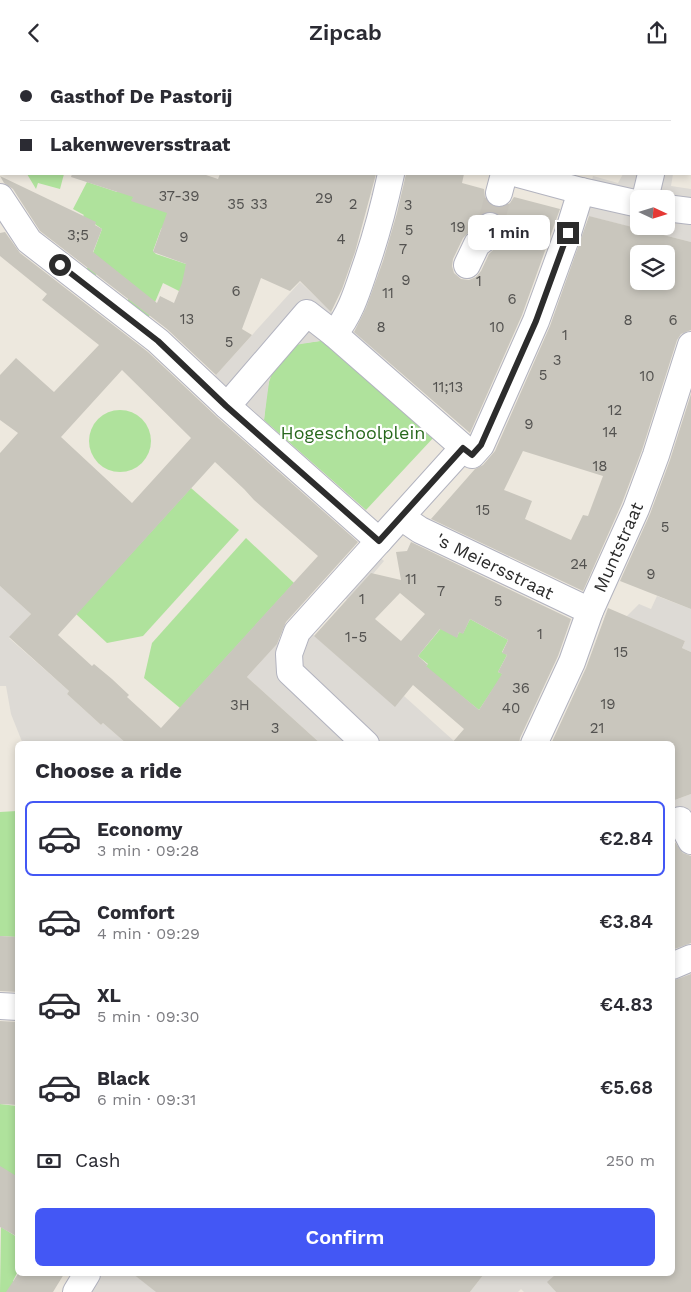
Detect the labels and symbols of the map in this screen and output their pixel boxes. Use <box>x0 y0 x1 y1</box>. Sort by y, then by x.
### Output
house number: 37-39 <box>158 187 200 205</box>
house number: 29 <box>315 189 333 207</box>
north arrow <box>630 190 675 235</box>
house number: 35 <box>227 195 245 213</box>
house number: 33 <box>250 195 268 213</box>
house number: 2 <box>349 195 357 213</box>
house number: 3 <box>404 196 412 214</box>
callout: 1 min <box>468 215 550 251</box>
house number: 19 <box>450 218 466 236</box>
house number: 5 <box>405 221 413 239</box>
route end <box>557 222 579 244</box>
house number: 3;5 <box>67 226 89 244</box>
house number: 9 <box>179 228 189 246</box>
house number: 4 <box>336 230 346 248</box>
house number: 7 <box>399 240 407 258</box>
route start <box>49 254 71 276</box>
house number: 9 <box>401 271 411 289</box>
house number: 1 <box>476 272 482 290</box>
house number: 6 <box>231 282 241 300</box>
house number: 11 <box>382 284 394 302</box>
house number: 6 <box>507 290 517 308</box>
house number: 13 <box>180 310 194 328</box>
house number: 8 <box>623 311 633 329</box>
house number: 6 <box>668 311 678 329</box>
house number: 8 <box>376 318 386 336</box>
house number: 10 <box>489 318 505 336</box>
house number: 1 <box>562 326 568 344</box>
house number: 5 <box>225 333 233 351</box>
house number: 3 <box>553 351 561 369</box>
house number: 5 <box>539 366 547 384</box>
house number: 10 <box>639 367 655 385</box>
house number: 11;13 <box>433 378 463 396</box>
house number: 12 <box>608 401 622 419</box>
house number: 9 <box>524 415 534 433</box>
park label: Hogeschoolplein <box>281 422 425 443</box>
house number: 14 <box>602 423 618 441</box>
house number: 18 <box>592 457 608 475</box>
street label: Muntstraat <box>589 498 647 595</box>
house number: 15 <box>476 501 490 519</box>
house number: 5 <box>661 518 669 536</box>
street label: 's Meiersstraat <box>433 528 558 604</box>
house number: 24 <box>570 555 588 573</box>
house number: 9 <box>646 565 656 583</box>
house number: 11 <box>405 570 417 588</box>
house number: 7 <box>437 582 445 600</box>
house number: 1 <box>359 590 365 608</box>
house number: 5 <box>494 592 502 610</box>
house number: 1 <box>537 625 543 643</box>
house number: 1-5 <box>345 628 367 646</box>
house number: 15 <box>614 643 628 661</box>
house number: 36 <box>512 679 530 697</box>
house number: 19 <box>600 695 616 713</box>
house number: 3H <box>230 696 250 714</box>
house number: 40 <box>502 699 520 717</box>
house number: 3 <box>271 719 279 737</box>
house number: 21 <box>590 719 604 737</box>

